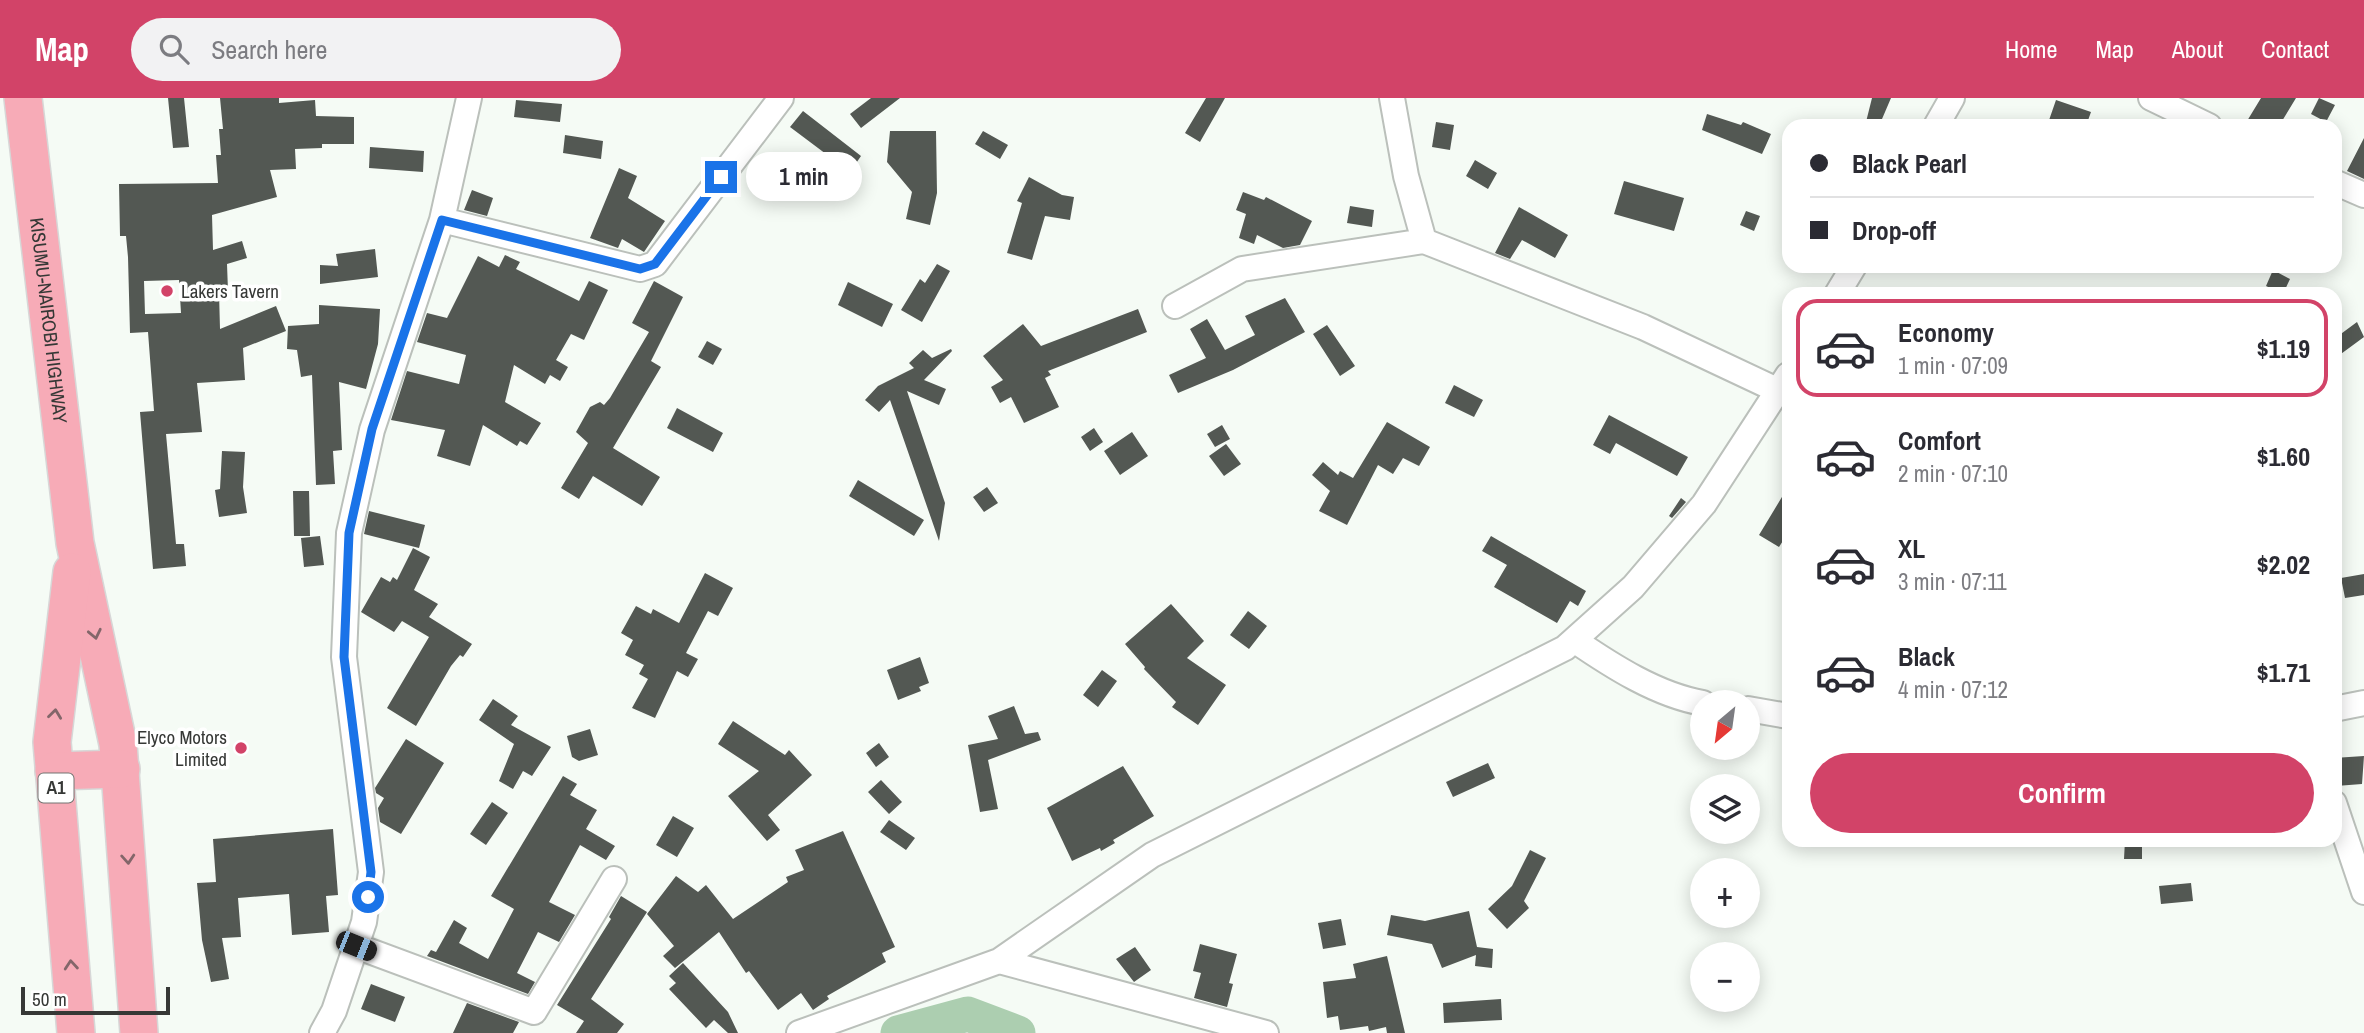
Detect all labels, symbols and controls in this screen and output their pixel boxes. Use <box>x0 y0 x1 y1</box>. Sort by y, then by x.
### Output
search box <box>131 18 621 81</box>
text: Map <box>35 27 89 71</box>
icon: search <box>155 30 193 68</box>
text: Search here <box>211 32 327 67</box>
text: Home <box>2005 33 2057 65</box>
text: Map <box>2095 33 2134 65</box>
text: About <box>2172 33 2223 65</box>
text: Contact <box>2261 33 2329 65</box>
text: Black Pearl <box>1852 146 1967 181</box>
callout: 1 min <box>746 153 861 202</box>
route end <box>705 161 737 193</box>
text: 1 min <box>779 161 829 192</box>
text: Drop-off <box>1852 213 1936 248</box>
street label: KISUMU-NAIROBI HIGHWAY <box>24 216 74 425</box>
place label: Lakers Tavern <box>181 278 279 304</box>
marker: Lakers Tavern <box>159 283 175 299</box>
text: Economy <box>1898 315 1994 350</box>
icon: car <box>1814 317 1877 380</box>
text: $1.19 <box>2257 331 2310 366</box>
text: 1 min · 07:09 <box>1898 350 2008 381</box>
text: Comfort <box>1898 423 1981 458</box>
icon: car <box>1814 425 1877 488</box>
text: $1.60 <box>2257 439 2310 474</box>
text: 2 min · 07:10 <box>1898 458 2008 489</box>
text: XL <box>1898 531 1925 566</box>
icon: car <box>1814 533 1877 596</box>
text: $2.02 <box>2257 547 2310 582</box>
text: 3 min · 07:11 <box>1898 566 2007 597</box>
one-way arrow <box>86 628 101 640</box>
text: Black <box>1898 639 1955 674</box>
icon: car <box>1814 641 1877 704</box>
text: $1.71 <box>2257 655 2310 690</box>
text: 4 min · 07:12 <box>1898 674 2008 705</box>
north arrow <box>1690 690 1760 760</box>
map controls <box>1690 690 1760 1012</box>
one-way arrow <box>48 708 63 720</box>
place label: Elyco Motors Limited <box>137 724 227 772</box>
marker: Elyco Motors Limited <box>233 740 249 756</box>
button: Confirm <box>1810 753 2314 833</box>
road number: A1 <box>38 774 74 802</box>
button: layers <box>1690 774 1760 844</box>
one-way arrow <box>120 854 135 865</box>
button: + <box>1690 858 1760 928</box>
route start <box>352 881 384 913</box>
car <box>333 928 380 964</box>
button: − <box>1690 942 1760 1012</box>
one-way arrow <box>64 959 79 970</box>
scale bar <box>21 984 170 1016</box>
text: 50 m <box>32 986 67 1012</box>

